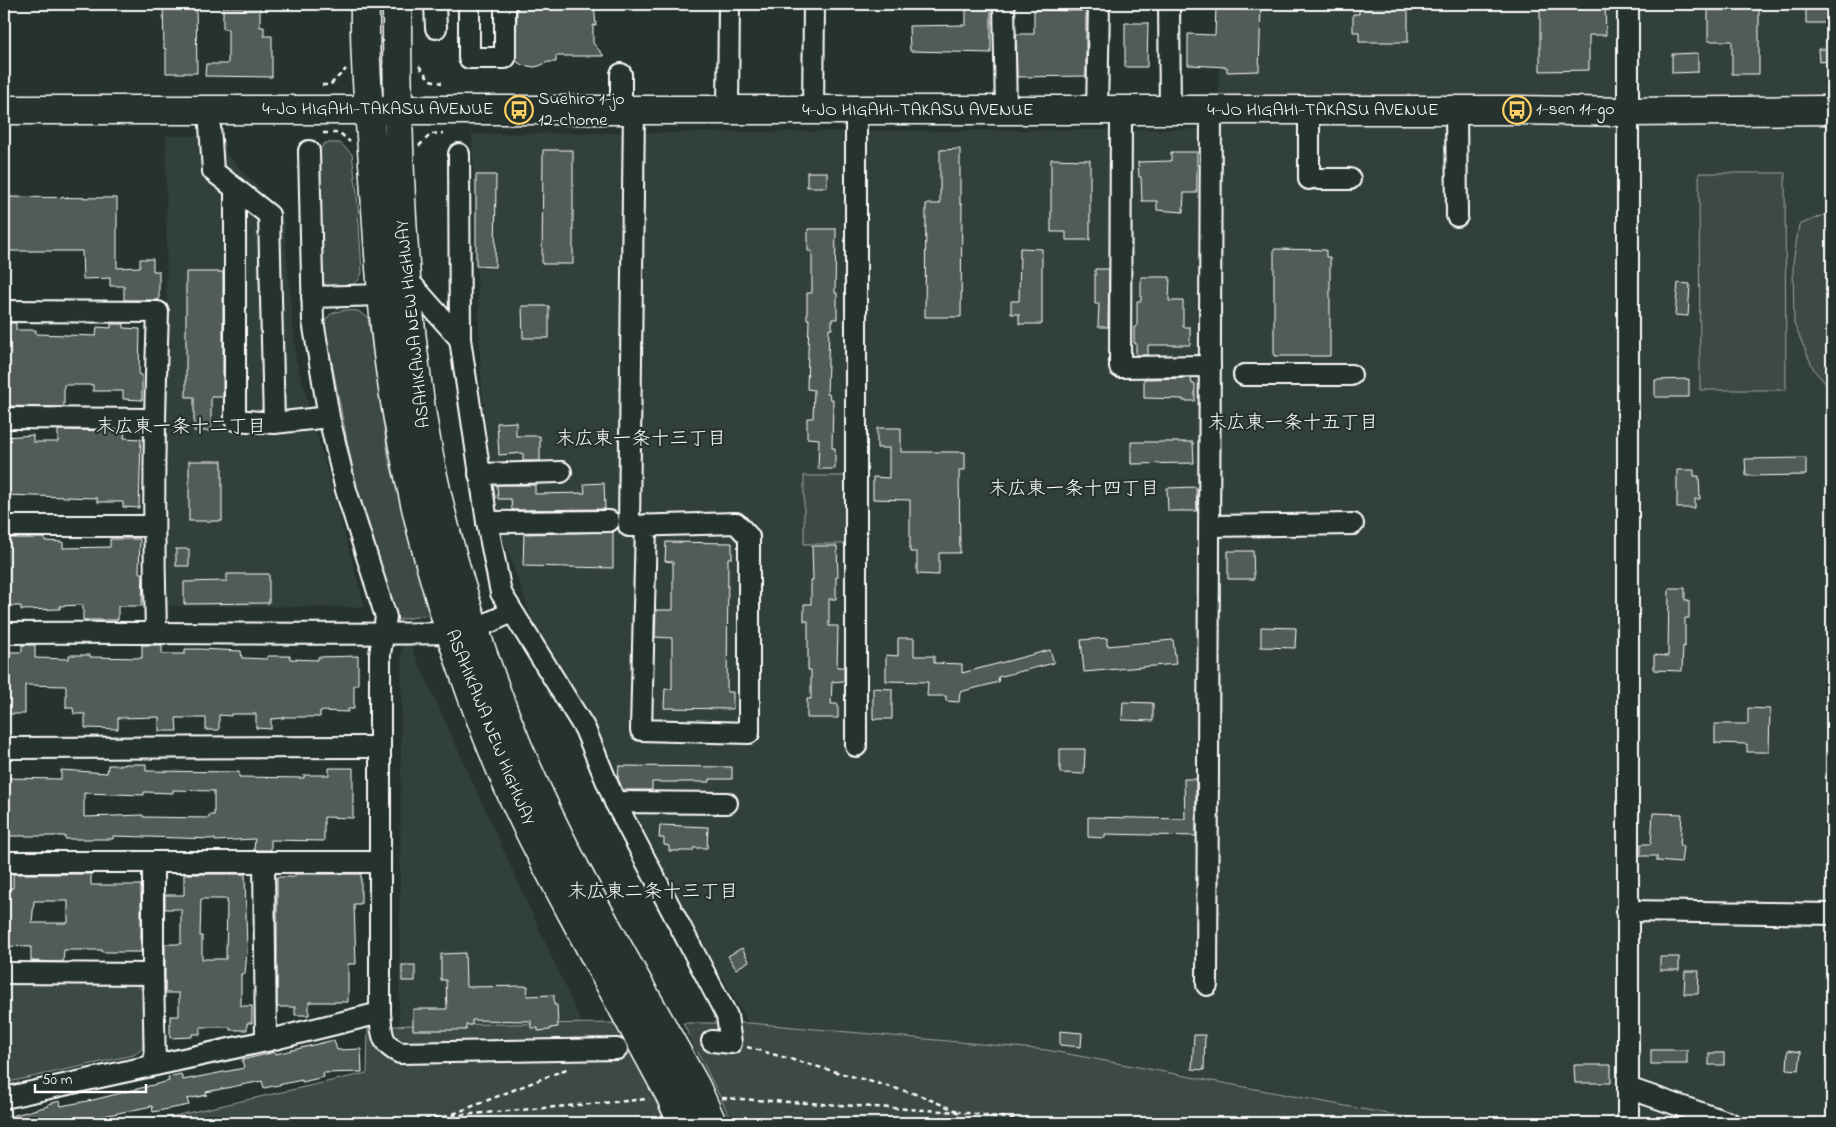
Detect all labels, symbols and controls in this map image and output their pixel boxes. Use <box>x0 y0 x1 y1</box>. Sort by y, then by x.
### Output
place label: Suehiro 1-jo 12-chome <box>538 87 625 134</box>
bus stop icon: Suehiro 1-jo 12-chome <box>504 95 534 125</box>
bus stop icon: 1-sen 11-go <box>1502 95 1532 125</box>
street label: 4-JO HIGAHI-TAKASU AVENUE <box>262 97 494 123</box>
place label: 1-sen 11-go <box>1536 97 1615 124</box>
street label: 4-JO HIGAHI-TAKASU AVENUE <box>802 98 1034 124</box>
street label: 4-JO HIGAHI-TAKASU AVENUE <box>1207 98 1439 124</box>
street label: ASAHIKAWA NEW HIGHWAY <box>390 218 438 429</box>
district label: 末広東一条十五丁目 <box>1207 410 1379 437</box>
district label: 末広東一条十二丁目 <box>95 414 267 441</box>
district label: 末広東一条十三丁目 <box>555 426 727 453</box>
district label: 末広東一条十四丁目 <box>988 476 1160 503</box>
street label: ASAHIKAWA NEW HIGHWAY <box>438 626 540 830</box>
district label: 末広東二条十三丁目 <box>567 879 739 906</box>
scale bar <box>35 1062 146 1094</box>
text: 50 m <box>42 1069 73 1091</box>

